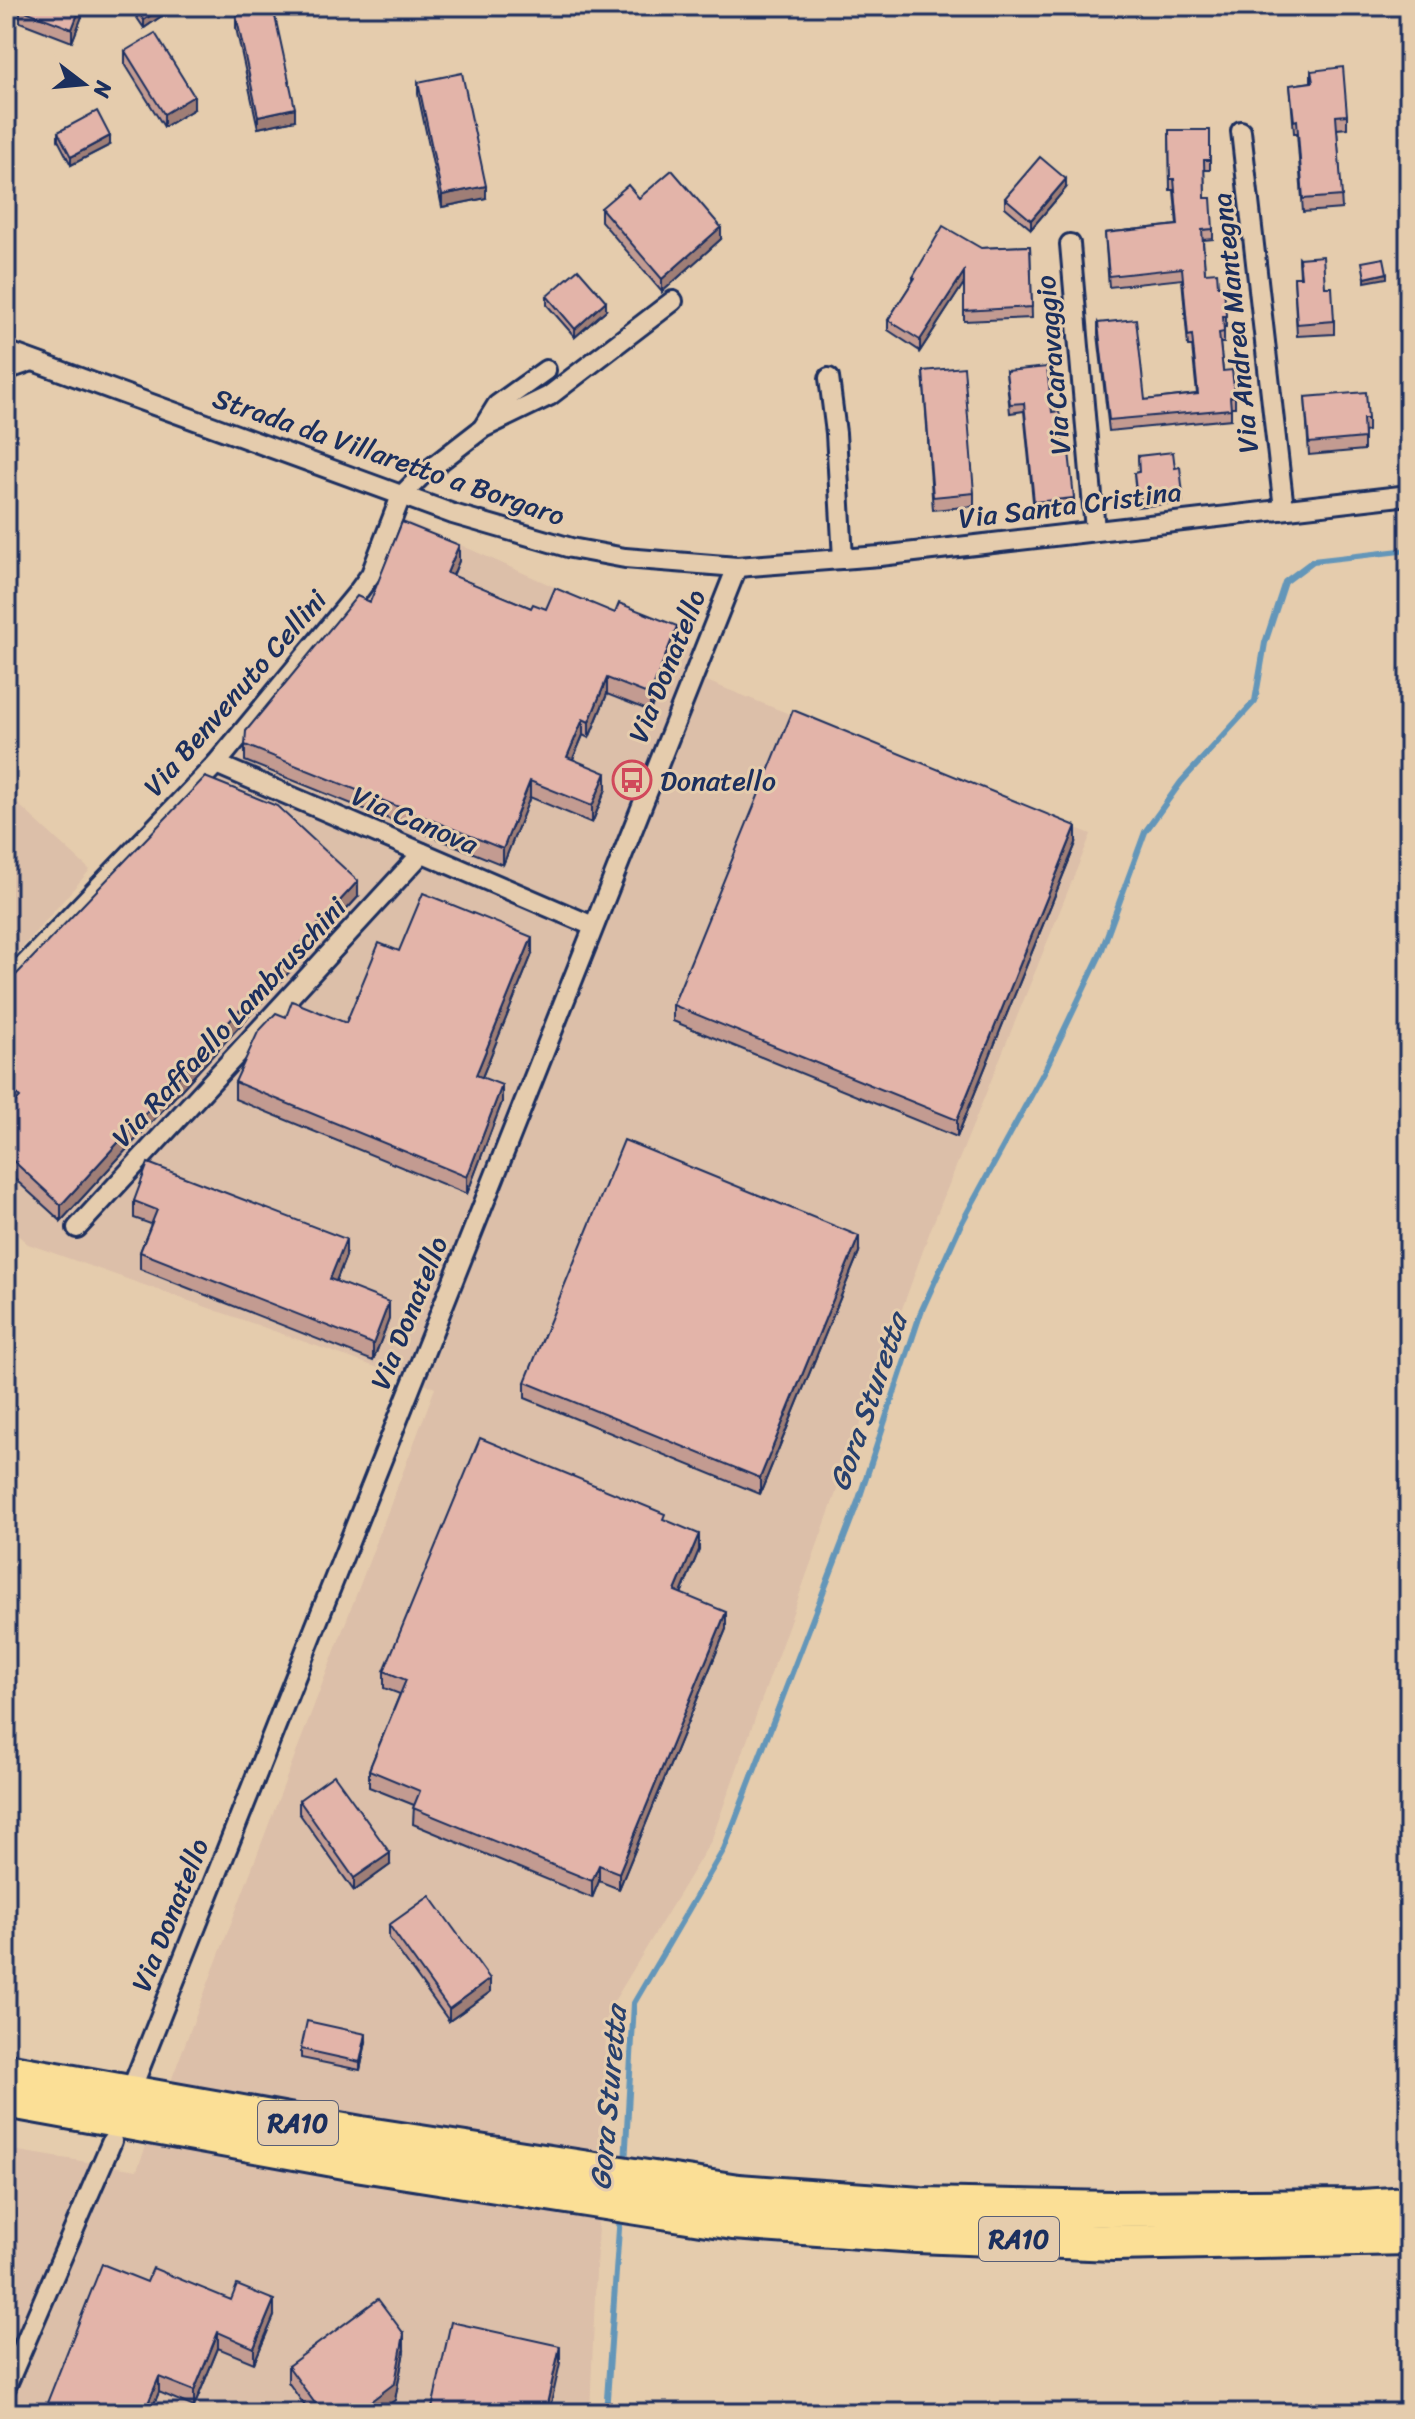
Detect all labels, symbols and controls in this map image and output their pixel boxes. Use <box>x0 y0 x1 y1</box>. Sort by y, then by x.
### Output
north arrow <box>44 44 124 124</box>
text: N <box>82 76 124 103</box>
street label: Via Andrea Mantegna <box>1197 191 1273 455</box>
street label: Via Caravaggio <box>1021 273 1085 457</box>
street label: Strada da Villaretto a Borgaro <box>206 374 572 540</box>
street label: Via Santa Cristina <box>956 467 1184 543</box>
street label: Via Benvenuto Cellini <box>131 577 340 808</box>
street label: Via Donatello <box>614 582 720 750</box>
place label: Donatello <box>660 756 776 805</box>
bus stop icon: Donatello <box>611 759 653 801</box>
street label: Via Canova <box>344 771 487 869</box>
street label: Via Raffaello Lambruschini <box>99 884 360 1159</box>
street label: Via Donatello <box>356 1229 462 1397</box>
water label: Gora Sturetta <box>812 1302 925 1498</box>
street label: Via Donatello <box>117 1831 223 1999</box>
water label: Gora Sturetta <box>573 2000 643 2192</box>
road number: RA10 <box>258 2101 338 2145</box>
road number: RA10 <box>979 2217 1059 2261</box>

